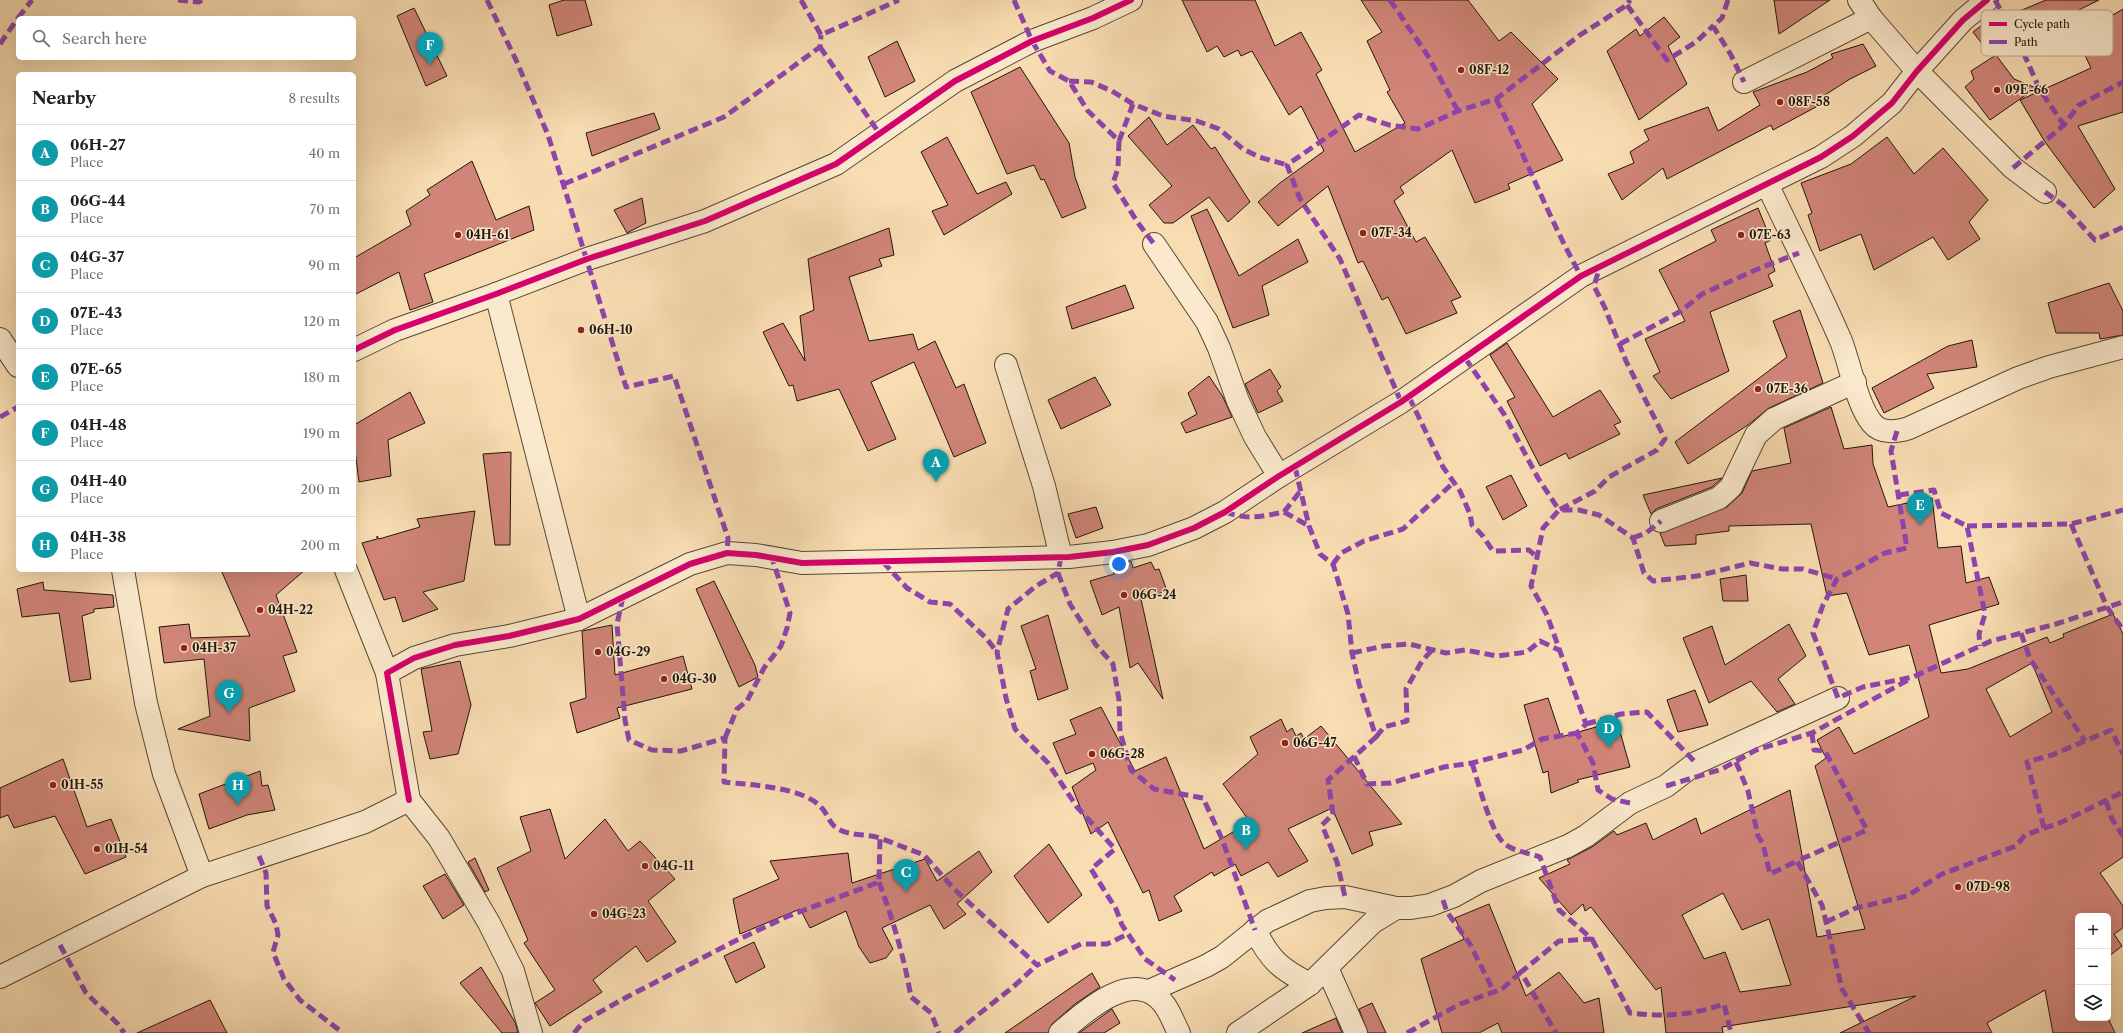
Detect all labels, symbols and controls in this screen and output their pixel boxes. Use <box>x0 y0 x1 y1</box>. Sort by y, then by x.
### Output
legend <box>1981 10 2113 56</box>
search box <box>16 16 356 60</box>
text: Cycle path <box>2014 17 2070 31</box>
icon: search <box>30 27 52 49</box>
text: Search here <box>62 29 147 48</box>
pin: F <box>417 32 443 65</box>
text: Path <box>2014 35 2038 49</box>
place label: 08F-12 <box>1469 62 1509 77</box>
marker: 08F-12 <box>1456 65 1466 75</box>
place label: 09E-66 <box>2005 82 2048 97</box>
marker: 09E-66 <box>1992 85 2002 95</box>
text: Nearby <box>32 88 96 108</box>
text: 8 results <box>288 90 340 106</box>
place label: 08F-58 <box>1788 94 1830 109</box>
marker: 08F-58 <box>1775 97 1785 107</box>
text: 06H-27 <box>70 135 125 154</box>
text: A <box>40 145 50 161</box>
text: 40 m <box>309 145 340 161</box>
text: Place <box>70 154 103 170</box>
text: 06G-44 <box>70 191 126 210</box>
text: B <box>40 201 50 217</box>
text: 70 m <box>310 201 340 217</box>
text: Place <box>70 210 103 226</box>
place label: 07F-34 <box>1371 225 1412 240</box>
place label: 04H-61 <box>466 227 510 242</box>
place label: 07E-63 <box>1749 227 1791 242</box>
marker: 07F-34 <box>1358 228 1368 238</box>
marker: 04H-61 <box>453 230 463 240</box>
marker: 07E-63 <box>1736 230 1746 240</box>
text: 04G-37 <box>70 247 124 266</box>
text: C <box>40 257 50 273</box>
text: 90 m <box>309 257 340 273</box>
text: Place <box>70 266 103 282</box>
text: 07E-43 <box>70 303 122 322</box>
text: D <box>39 313 51 329</box>
text: 120 m <box>303 313 340 329</box>
text: Place <box>70 322 103 338</box>
place label: 06H-10 <box>589 322 633 337</box>
marker: 06H-10 <box>576 325 586 335</box>
text: 07E-65 <box>70 359 122 378</box>
text: E <box>40 369 50 385</box>
text: 180 m <box>303 369 340 385</box>
text: Place <box>70 378 103 394</box>
place label: 07E-36 <box>1766 381 1808 396</box>
marker: 07E-36 <box>1753 384 1763 394</box>
text: 04H-48 <box>70 415 127 434</box>
text: F <box>41 425 49 441</box>
text: 190 m <box>303 425 340 441</box>
text: Place <box>70 434 103 450</box>
pin: A <box>923 449 949 482</box>
text: 04H-40 <box>70 471 127 490</box>
text: G <box>39 481 51 497</box>
text: 200 m <box>300 481 340 497</box>
text: Place <box>70 490 103 506</box>
pin: E <box>1907 492 1933 525</box>
text: 04H-38 <box>70 527 126 546</box>
text: H <box>39 537 51 553</box>
text: 200 m <box>300 537 340 553</box>
text: Place <box>70 546 103 562</box>
your location <box>1109 554 1129 574</box>
place label: 06G-24 <box>1132 587 1176 602</box>
marker: 06G-24 <box>1119 590 1129 600</box>
place label: 04H-22 <box>268 602 313 617</box>
marker: 04H-22 <box>255 605 265 615</box>
place label: 04H-37 <box>192 640 237 655</box>
marker: 04H-37 <box>179 643 189 653</box>
place label: 04G-29 <box>606 644 650 659</box>
marker: 04G-29 <box>593 647 603 657</box>
place label: 04G-30 <box>672 671 717 686</box>
marker: 04G-30 <box>659 674 669 684</box>
pin: G <box>216 680 242 713</box>
pin: D <box>1596 715 1622 748</box>
place label: 06G-47 <box>1293 735 1337 750</box>
marker: 06G-47 <box>1280 738 1290 748</box>
place label: 06G-28 <box>1100 746 1145 761</box>
marker: 06G-28 <box>1087 749 1097 759</box>
pin: H <box>225 772 251 805</box>
place label: 01H-55 <box>61 777 104 792</box>
marker: 01H-55 <box>48 780 58 790</box>
pin: B <box>1233 817 1259 850</box>
place label: 01H-54 <box>105 841 148 856</box>
marker: 01H-54 <box>92 844 102 854</box>
place label: 04G-11 <box>653 858 694 873</box>
pin: C <box>893 859 919 892</box>
marker: 04G-11 <box>640 861 650 871</box>
place label: 07D-98 <box>1966 879 2010 894</box>
marker: 07D-98 <box>1953 882 1963 892</box>
place label: 04G-23 <box>602 906 646 921</box>
marker: 04G-23 <box>589 909 599 919</box>
map controls <box>2075 913 2111 1021</box>
button: + <box>2075 913 2111 949</box>
button: − <box>2075 949 2111 985</box>
button: layers <box>2075 985 2111 1021</box>

